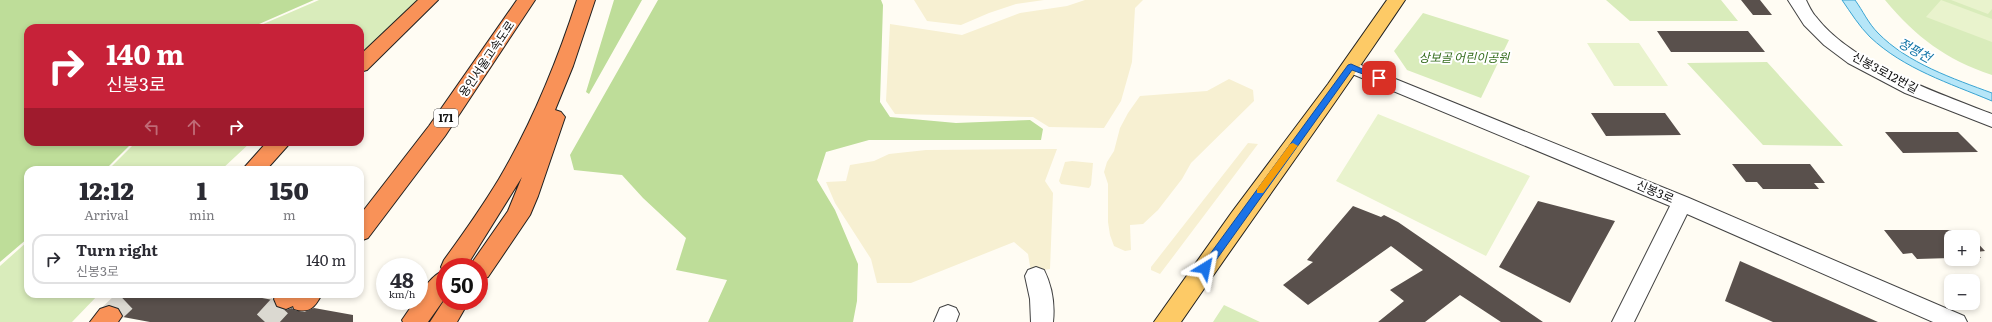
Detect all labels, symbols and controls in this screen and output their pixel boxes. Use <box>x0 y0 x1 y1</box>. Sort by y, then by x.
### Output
street label: 용인서울고속도로 <box>454 17 518 100</box>
text: 140 m <box>106 32 184 74</box>
water label: 정평천 <box>1895 33 1936 67</box>
icon: right <box>40 40 92 92</box>
street label: 신봉3로12번길 <box>1849 47 1922 97</box>
park label: 상보골 어린이공원 <box>1419 48 1510 66</box>
pin <box>1362 61 1396 95</box>
icon: arrive <box>1368 67 1390 89</box>
text: 신봉3로 <box>106 70 165 97</box>
road number: 171 <box>434 109 458 127</box>
icon: left <box>141 116 163 138</box>
icon: ahead <box>183 116 205 138</box>
icon: right <box>225 116 247 138</box>
text: 12:12 <box>79 172 134 207</box>
text: 1 <box>197 172 207 207</box>
text: 150 <box>270 172 309 207</box>
street label: 신봉3로 <box>1634 175 1677 207</box>
text: Arrival <box>84 205 129 224</box>
text: min <box>189 205 215 224</box>
text: m <box>283 205 296 224</box>
map controls <box>1944 230 1980 310</box>
button: + <box>1944 230 1980 266</box>
text: Turn right <box>76 238 158 261</box>
position arrow <box>1184 247 1226 289</box>
icon: right <box>42 248 64 270</box>
text: 140 m <box>306 248 346 271</box>
speed limit sign: 50 <box>436 258 488 310</box>
text: 신봉3로 <box>76 261 119 280</box>
text: 48 <box>390 264 414 294</box>
button: − <box>1944 274 1980 310</box>
text: km/h <box>389 286 415 301</box>

